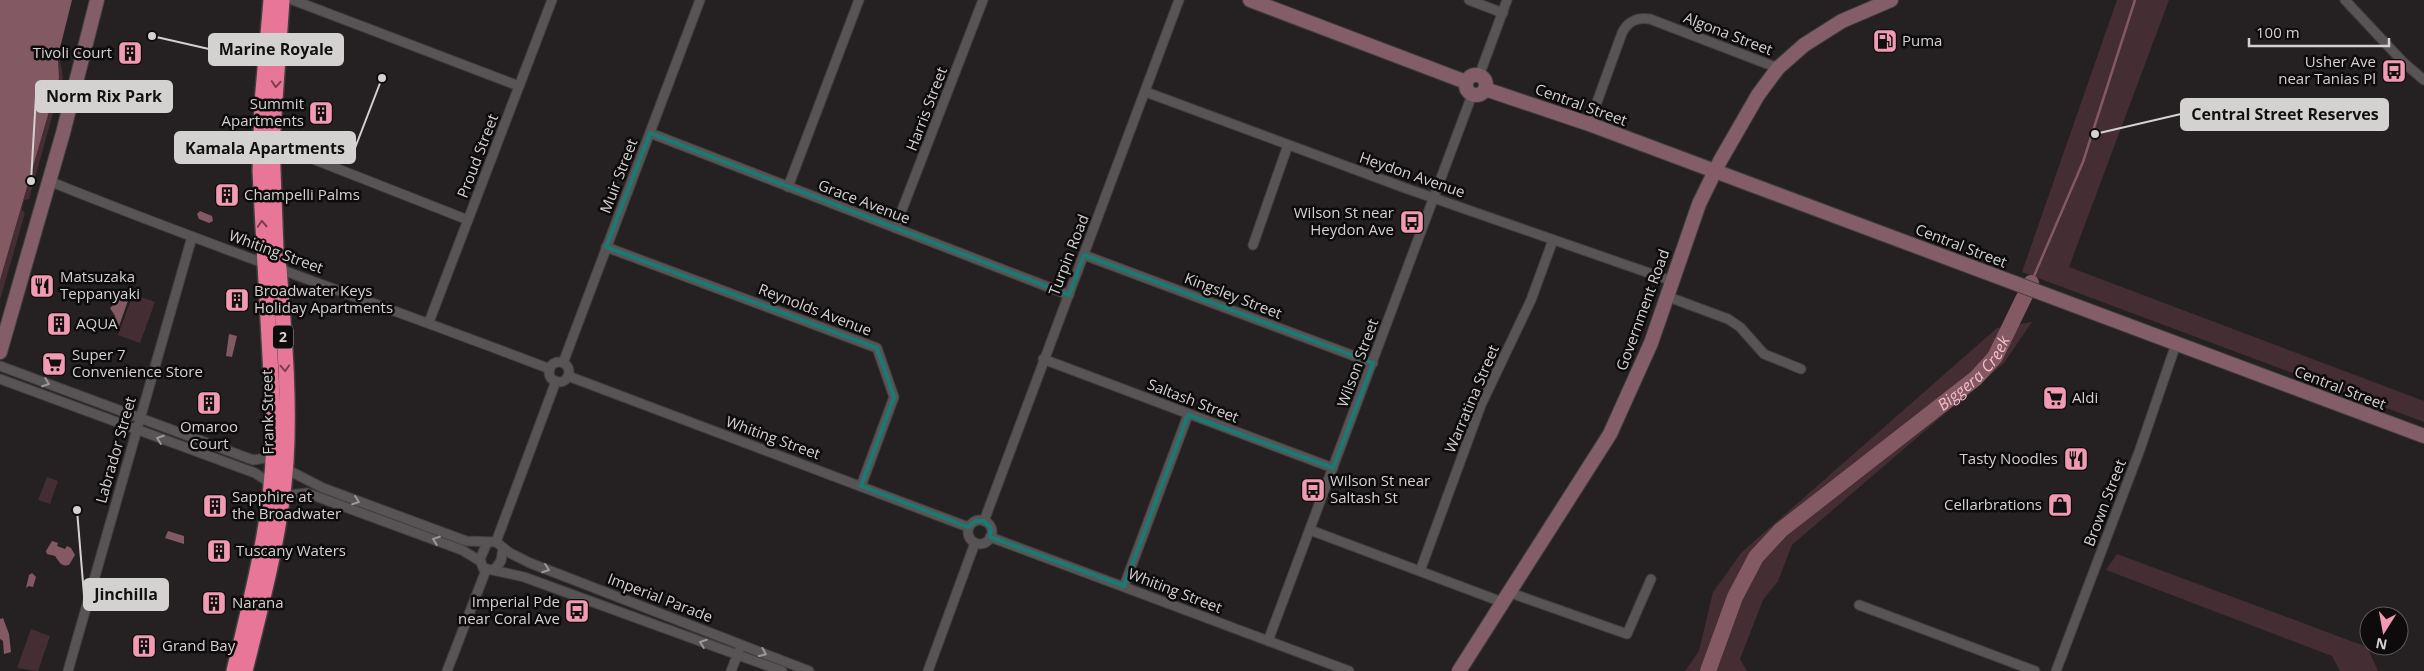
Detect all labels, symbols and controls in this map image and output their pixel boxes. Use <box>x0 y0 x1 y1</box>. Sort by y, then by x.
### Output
street label: Algona Street <box>1681 7 1776 59</box>
scale bar <box>2249 15 2389 47</box>
text: 100 m <box>2256 22 2300 42</box>
fuel station icon: Puma <box>1872 28 1898 54</box>
place label: Puma <box>1902 30 1942 50</box>
callout: Marine Royale <box>209 34 343 65</box>
text: Marine Royale <box>219 38 333 60</box>
building icon: Tivoli Court <box>117 40 143 66</box>
place label: Tivoli Court <box>33 42 112 62</box>
place label: Usher Ave near Tanias Pl <box>2278 51 2376 88</box>
bus stop icon: Usher Ave near Tanias Pl <box>2381 58 2407 84</box>
street label: Harris Street <box>901 64 951 153</box>
street label: Central Street <box>1533 78 1630 130</box>
one-way arrow <box>271 80 282 88</box>
callout: Norm Rix Park <box>36 81 172 112</box>
text: Norm Rix Park <box>46 85 162 107</box>
place label: Summit Apartments <box>222 93 304 130</box>
callout: Central Street Reserves <box>2181 99 2388 130</box>
building icon: Summit Apartments <box>308 100 334 126</box>
text: Central Street Reserves <box>2191 103 2379 125</box>
street label: Proud Street <box>452 111 502 200</box>
callout: Kamala Apartments <box>175 132 355 163</box>
street label: Muir Street <box>595 135 641 216</box>
text: Kamala Apartments <box>185 137 345 159</box>
street label: Heydon Avenue <box>1357 147 1468 201</box>
street label: Grace Avenue <box>815 174 913 228</box>
building icon: Champelli Palms <box>214 182 240 208</box>
place label: Champelli Palms <box>244 184 360 204</box>
place label: Wilson St near Heydon Ave <box>1294 202 1394 239</box>
bus stop icon: Wilson St near Heydon Ave <box>1399 209 1425 235</box>
street label: Turpin Road <box>1043 211 1093 298</box>
street label: Central Street <box>1913 218 2010 272</box>
one-way arrow <box>257 220 268 228</box>
street label: Whiting Street <box>226 225 326 277</box>
street label: Government Road <box>1611 246 1673 373</box>
place label: Matsuzaka Teppanyaki <box>60 266 140 303</box>
street label: Kingsley Street <box>1182 267 1285 323</box>
restaurant icon: Matsuzaka Teppanyaki <box>29 273 55 299</box>
street label: Reynolds Avenue <box>756 278 875 340</box>
place label: Broadwater Keys Holiday Apartments <box>254 280 393 317</box>
building icon: Broadwater Keys Holiday Apartments <box>224 287 250 313</box>
building icon: AQUA <box>46 311 72 337</box>
place label: AQUA <box>76 313 118 333</box>
street label: Wilson Street <box>1332 316 1382 410</box>
road number: 2 <box>273 326 293 348</box>
water label: Biggera Creek <box>1932 331 2015 415</box>
street label: Warratina Street <box>1439 342 1503 456</box>
place label: Super 7 Convenience Store <box>72 344 203 381</box>
supermarket icon: Super 7 Convenience Store <box>41 351 67 377</box>
street label: Central Street <box>2292 360 2389 414</box>
one-way arrow <box>280 364 291 372</box>
street label: Frank Street <box>256 369 278 455</box>
street label: Saltash Street <box>1145 373 1242 427</box>
one-way arrow <box>41 377 49 387</box>
supermarket icon: Aldi <box>2042 385 2068 411</box>
place label: Aldi <box>2072 387 2098 407</box>
building icon: Omaroo Court <box>196 390 222 416</box>
street label: Labrador Street <box>90 394 140 505</box>
street label: Whiting Street <box>723 411 823 463</box>
place label: Omaroo Court <box>180 416 238 453</box>
one-way arrow <box>156 435 164 445</box>
restaurant icon: Tasty Noodles <box>2063 446 2089 472</box>
place label: Tasty Noodles <box>1960 448 2058 468</box>
street label: Brown Street <box>2078 456 2130 549</box>
place label: Wilson St near Saltash St <box>1330 470 1430 507</box>
bus stop icon: Wilson St near Saltash St <box>1300 477 1326 503</box>
place label: Sapphire at the Broadwater <box>232 486 341 523</box>
shop icon: Cellarbrations <box>2047 492 2073 518</box>
building icon: Sapphire at the Broadwater <box>202 493 228 519</box>
place label: Cellarbrations <box>1944 494 2042 514</box>
one-way arrow <box>351 495 360 505</box>
one-way arrow <box>432 536 441 547</box>
building icon: Tuscany Waters <box>206 538 232 564</box>
place label: Tuscany Waters <box>236 540 346 560</box>
one-way arrow <box>541 563 550 573</box>
street label: Whiting Street <box>1126 563 1225 617</box>
street label: Imperial Parade <box>605 568 716 626</box>
callout: Jinchilla <box>84 579 168 610</box>
text: Jinchilla <box>92 583 158 605</box>
building icon: Narana <box>201 590 227 616</box>
place label: Imperial Pde near Coral Ave <box>458 591 560 628</box>
place label: Narana <box>232 592 284 612</box>
bus stop icon: Imperial Pde near Coral Ave <box>564 598 590 624</box>
north arrow <box>2359 606 2409 656</box>
building icon: Grand Bay <box>131 633 157 659</box>
text: N <box>2374 634 2389 655</box>
place label: Grand Bay <box>162 635 236 655</box>
one-way arrow <box>699 639 708 649</box>
one-way arrow <box>758 646 767 657</box>

